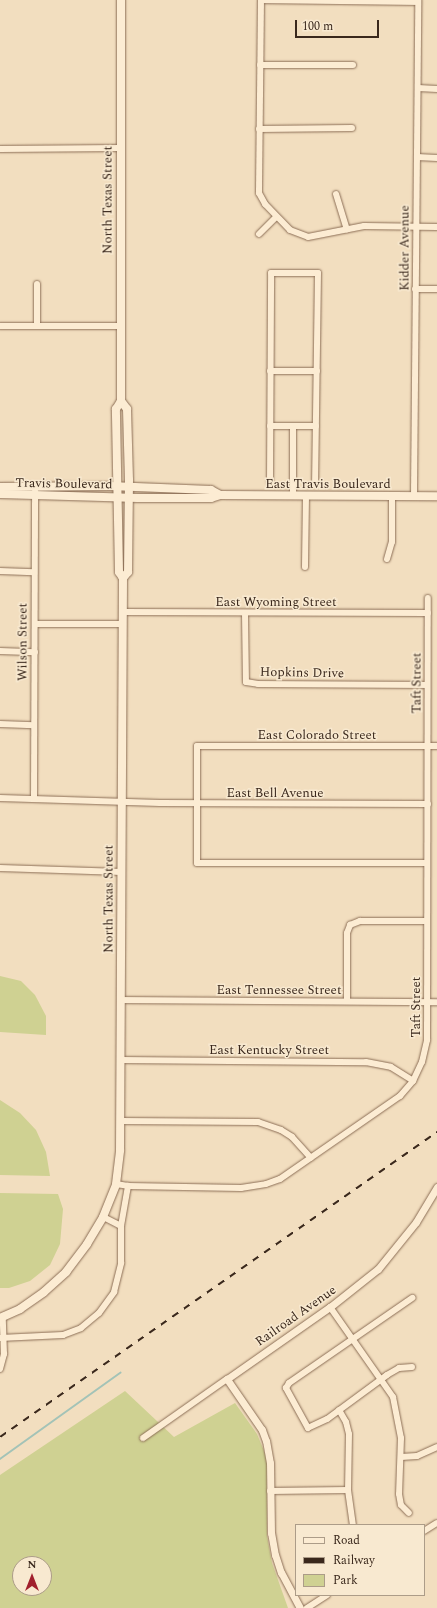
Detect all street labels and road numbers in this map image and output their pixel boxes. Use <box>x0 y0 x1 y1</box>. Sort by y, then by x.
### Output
street label: North Texas Street <box>100 146 116 254</box>
street label: Kidder Avenue <box>397 205 413 291</box>
street label: Travis Boulevard <box>15 475 113 493</box>
street label: East Travis Boulevard <box>265 476 391 492</box>
street label: East Wyoming Street <box>215 594 337 610</box>
street label: Wilson Street <box>15 603 31 681</box>
street label: Taft Street <box>409 653 425 713</box>
street label: Hopkins Drive <box>260 664 344 682</box>
street label: East Colorado Street <box>258 727 376 743</box>
street label: East Bell Avenue <box>227 785 323 801</box>
street label: North Texas Street <box>101 845 117 953</box>
street label: Taft Street <box>408 977 424 1037</box>
street label: East Tennessee Street <box>216 982 342 998</box>
street label: East Kentucky Street <box>209 1042 329 1058</box>
street label: Railroad Avenue <box>253 1282 339 1350</box>

